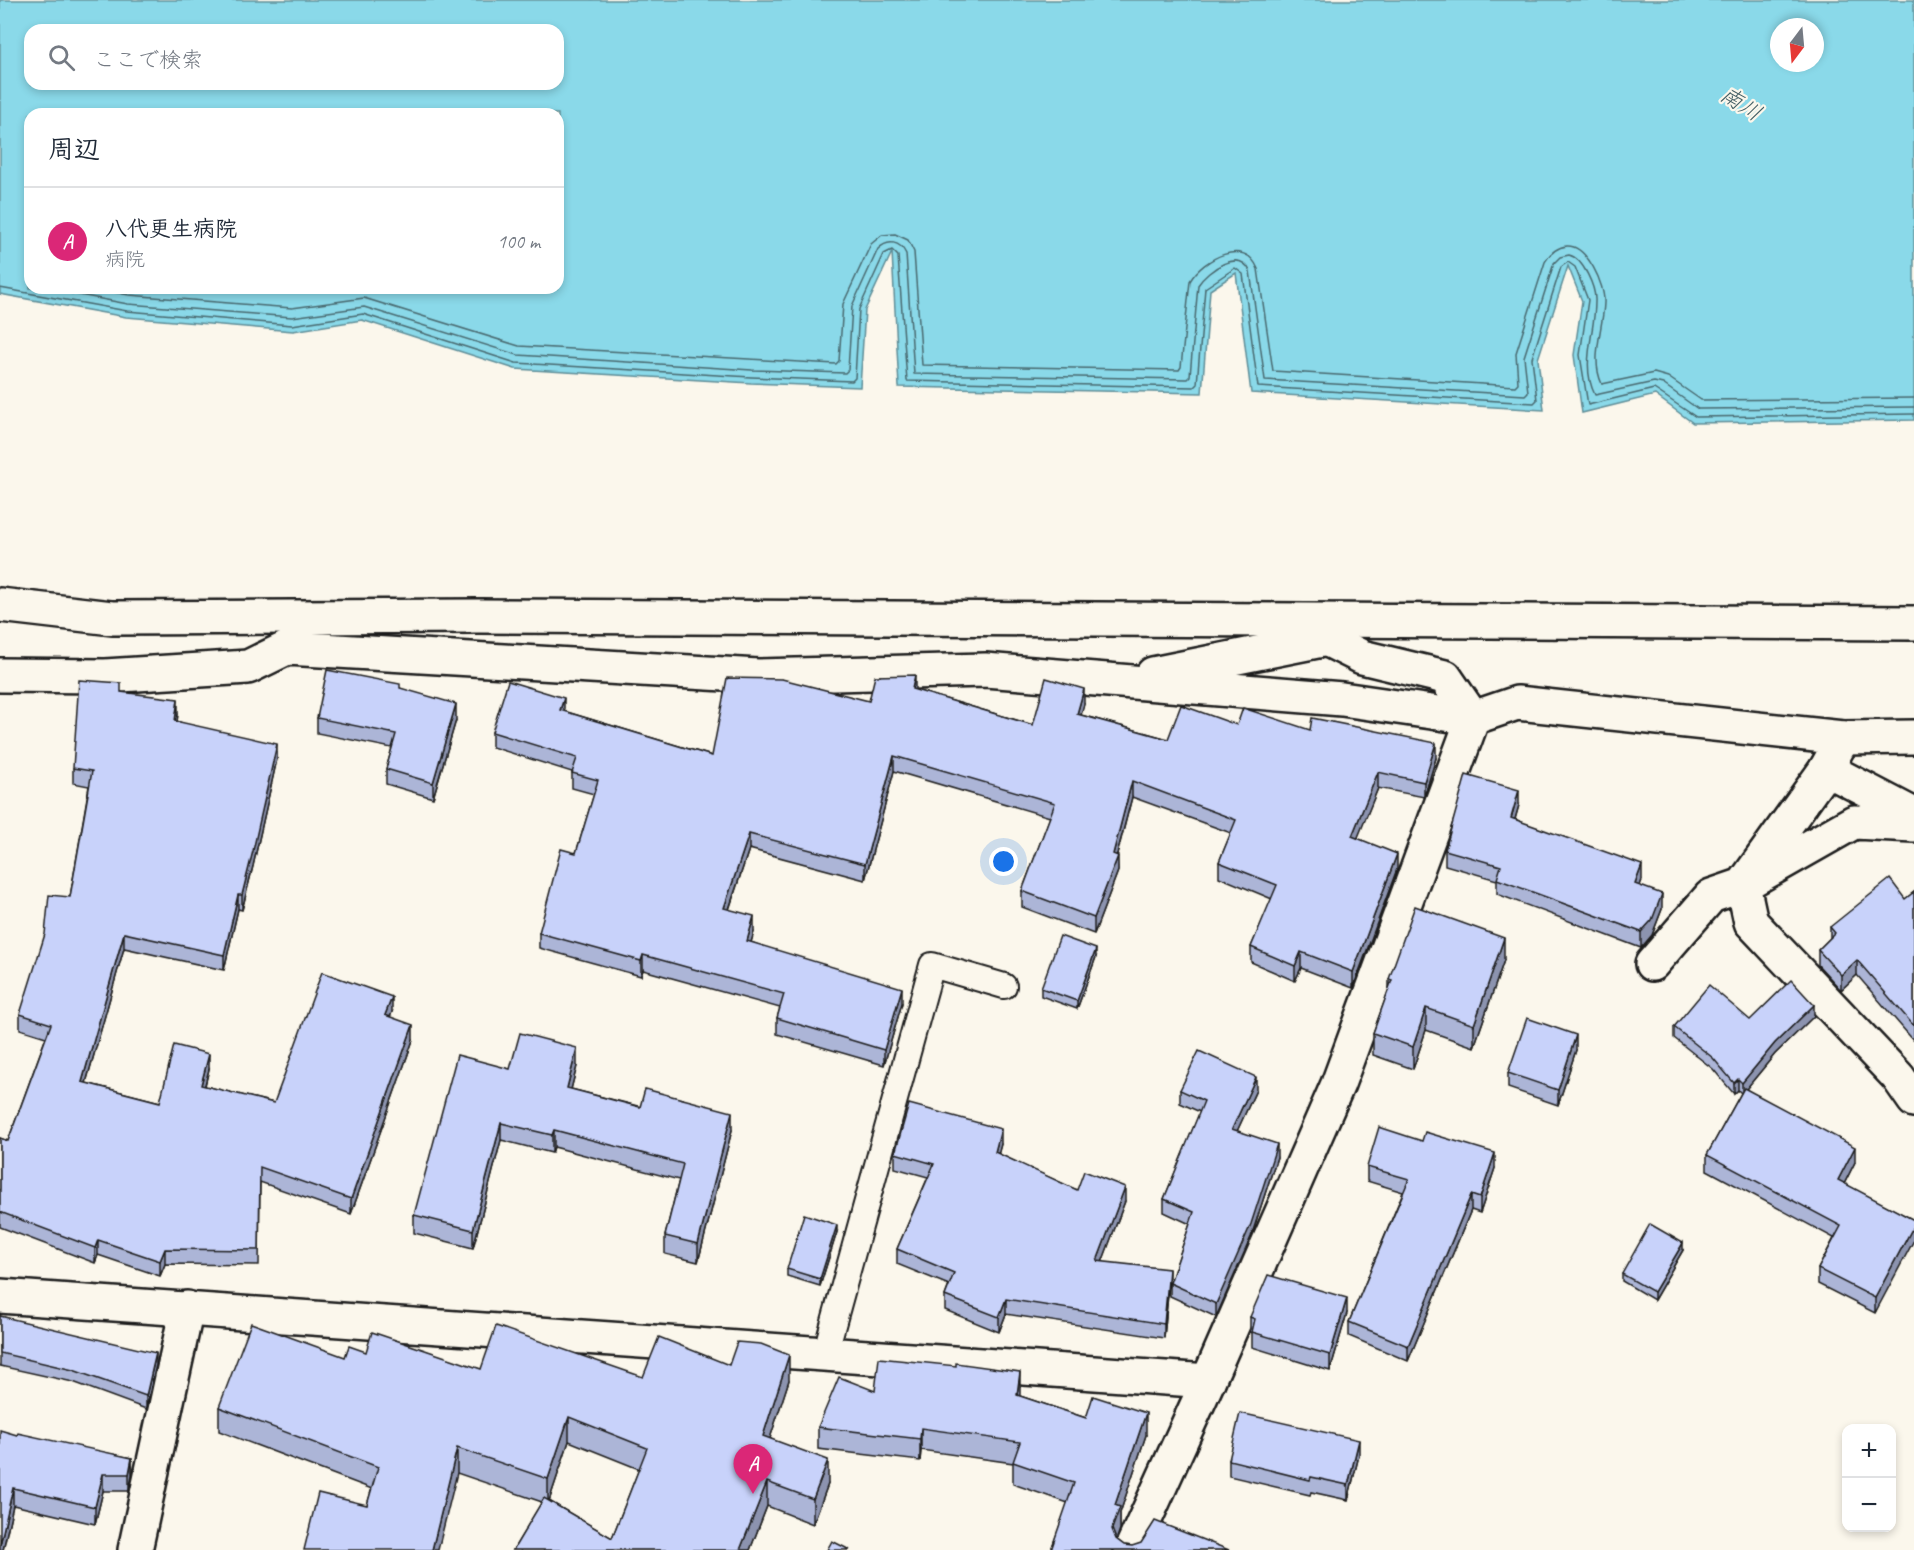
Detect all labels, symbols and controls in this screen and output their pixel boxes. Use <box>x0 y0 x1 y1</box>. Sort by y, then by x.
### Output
north arrow <box>1770 18 1824 72</box>
search box <box>24 24 564 90</box>
icon: search <box>45 41 78 74</box>
text: ここで検索 <box>93 46 203 74</box>
water label: 南川 <box>1715 80 1767 128</box>
text: 周辺 <box>48 133 100 166</box>
text: 八代更生病院 <box>105 215 237 243</box>
text: A <box>62 229 73 254</box>
text: 100 m <box>497 229 540 254</box>
text: 病院 <box>105 247 145 272</box>
your location <box>989 847 1018 876</box>
map controls <box>1842 1424 1896 1532</box>
button: + <box>1842 1424 1896 1478</box>
pin: A <box>734 1444 772 1494</box>
button: − <box>1842 1478 1896 1532</box>

